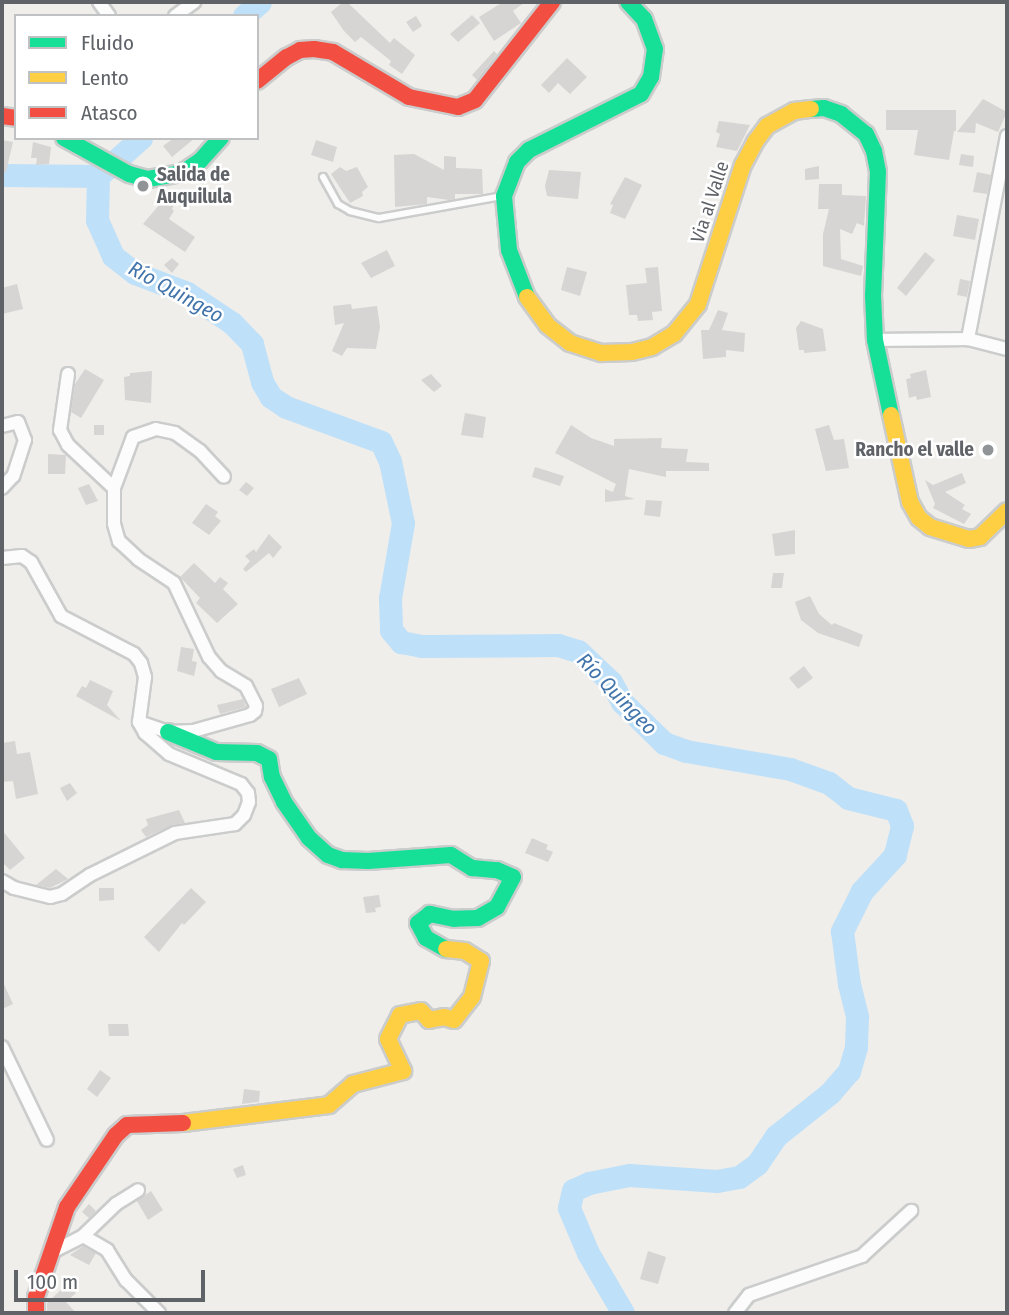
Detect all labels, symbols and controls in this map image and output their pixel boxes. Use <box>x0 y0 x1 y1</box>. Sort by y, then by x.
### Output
legend <box>14 14 259 140</box>
text: Fluido <box>81 30 134 56</box>
text: Lento <box>81 65 129 91</box>
text: Atasco <box>81 100 138 126</box>
street label: Via al Valle <box>686 158 734 246</box>
place label: Salida de Auquilula <box>157 164 232 208</box>
marker: Salida de Auquilula <box>135 178 151 194</box>
water label: Río Quingeo <box>124 256 228 328</box>
place label: Rancho el valle <box>855 439 974 461</box>
marker: Rancho el valle <box>980 442 996 458</box>
water label: Río Quingeo <box>572 648 662 740</box>
scale bar <box>18 1256 208 1300</box>
text: 100 m <box>27 1269 78 1295</box>

